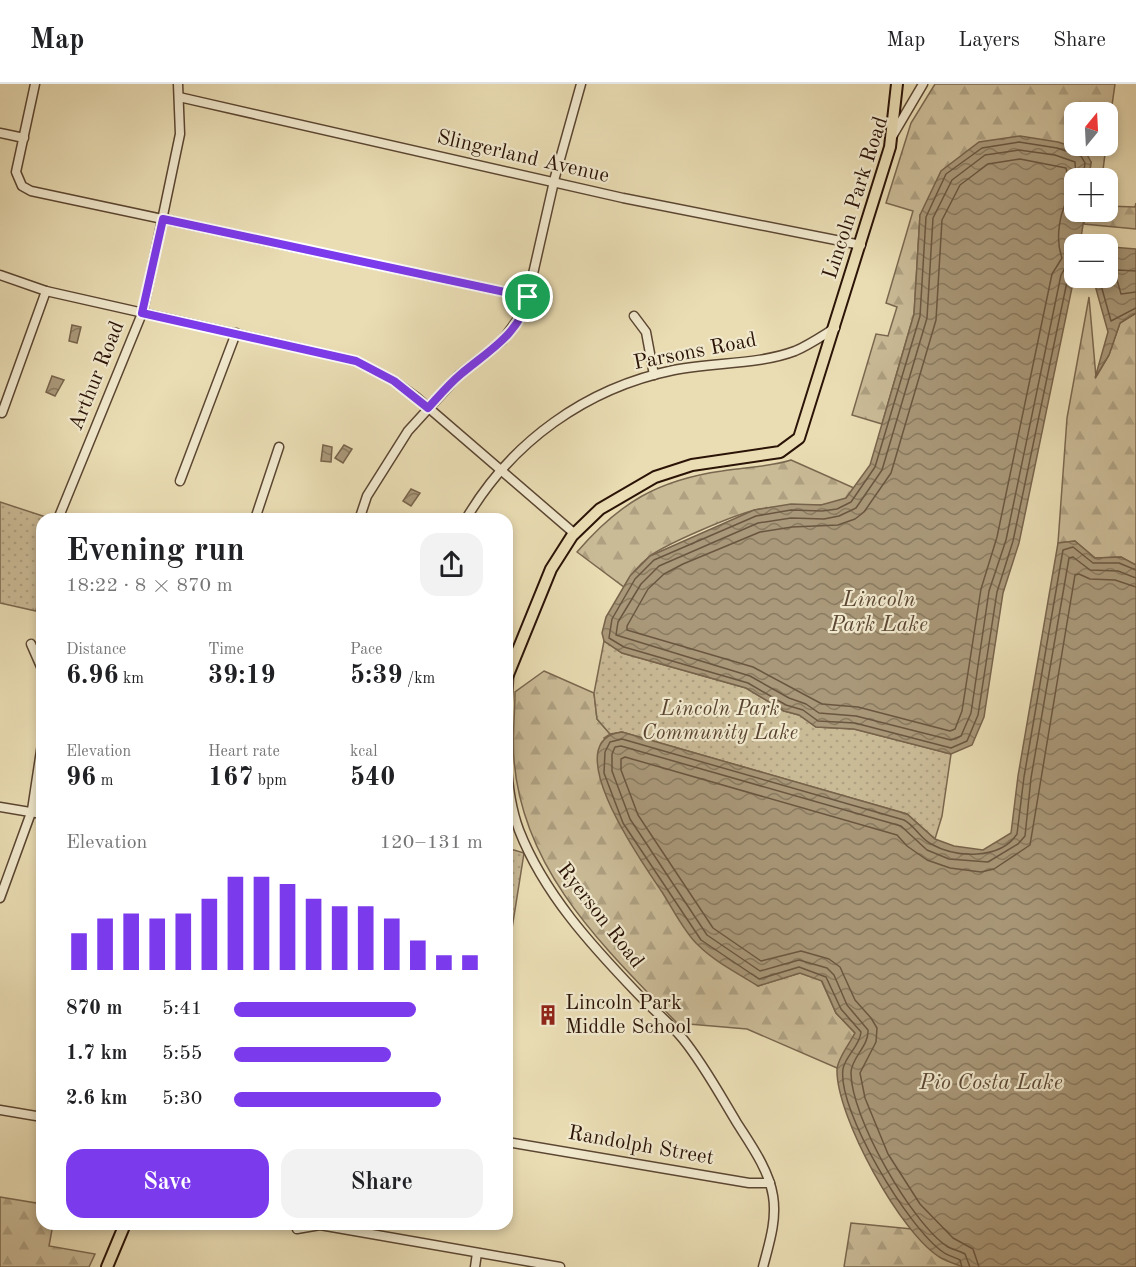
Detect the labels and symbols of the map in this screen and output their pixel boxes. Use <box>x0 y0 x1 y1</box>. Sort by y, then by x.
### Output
north arrow <box>1064 102 1118 156</box>
street label: Lincoln Park Road <box>820 114 892 282</box>
street label: Slingerland Avenue <box>435 127 611 187</box>
pin <box>502 271 553 322</box>
street label: Arthur Road <box>66 318 128 434</box>
street label: Parsons Road <box>632 330 758 374</box>
water label: Lincoln Park Lake <box>829 589 928 636</box>
park label: Lincoln Park Community Lake <box>642 699 798 744</box>
street label: Ryerson Road <box>553 860 647 973</box>
place label: Lincoln Park Middle School <box>565 993 692 1038</box>
building icon: Lincoln Park Middle School <box>536 1003 560 1027</box>
water label: Pio Costa Lake <box>918 1072 1063 1094</box>
street label: Randolph Street <box>566 1123 716 1169</box>

